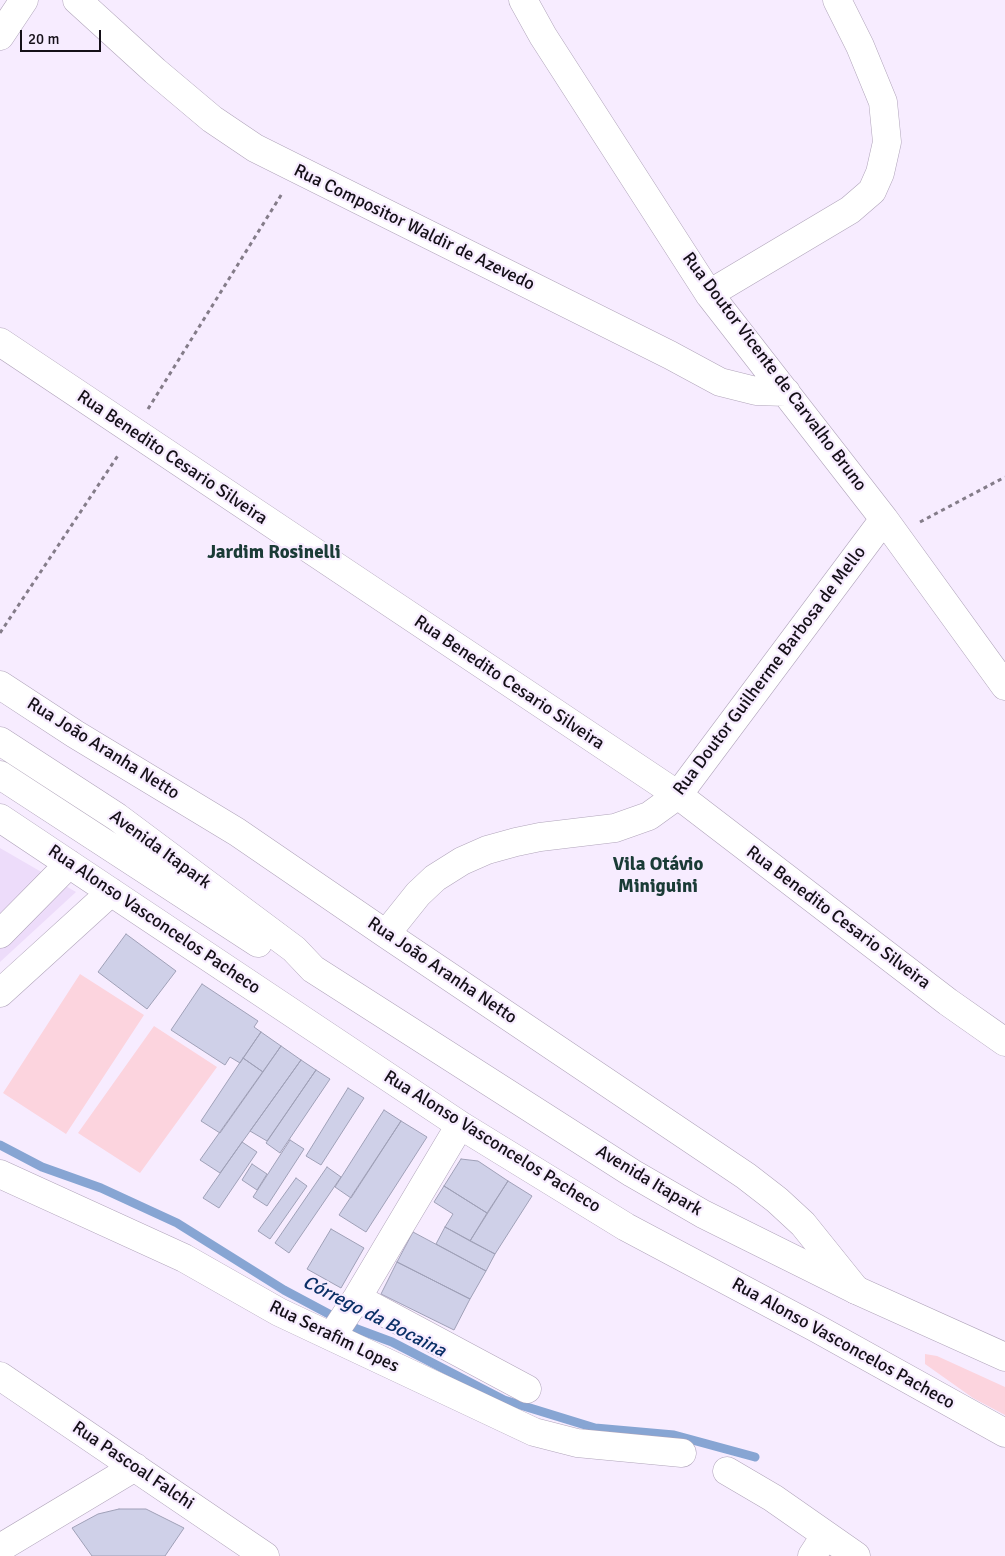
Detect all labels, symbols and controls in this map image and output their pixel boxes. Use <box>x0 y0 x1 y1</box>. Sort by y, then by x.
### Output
scale bar <box>22 20 104 52</box>
text: 20 m <box>28 30 59 48</box>
street label: Rua Compositor Waldir de Azevedo <box>290 160 538 296</box>
street label: Rua Doutor Vicente de Carvalho Bruno <box>677 248 871 496</box>
street label: Rua Benedito Cesario Silveira <box>73 386 271 530</box>
district label: Jardim Rosinelli <box>207 542 341 564</box>
street label: Rua Doutor Guilherme Barbosa de Mello <box>669 542 871 800</box>
street label: Rua Benedito Cesario Silveira <box>410 611 608 755</box>
street label: Rua João Aranha Netto <box>23 693 183 805</box>
street label: Avenida Itapark <box>105 806 215 894</box>
street label: Rua Alonso Vasconcelos Pacheco <box>44 841 264 999</box>
street label: Rua Benedito Cesario Silveira <box>742 842 934 994</box>
district label: Vila Otávio Miniguini <box>613 854 703 898</box>
street label: Rua João Aranha Netto <box>363 913 521 1029</box>
street label: Rua Alonso Vasconcelos Pacheco <box>380 1066 604 1218</box>
street label: Avenida Itapark <box>592 1141 706 1221</box>
water label: Córrego da Bocaina <box>299 1271 449 1363</box>
street label: Rua Alonso Vasconcelos Pacheco <box>728 1274 958 1414</box>
street label: Rua Serafim Lopes <box>266 1296 402 1378</box>
street label: Rua Pascoal Falchi <box>68 1417 198 1515</box>

